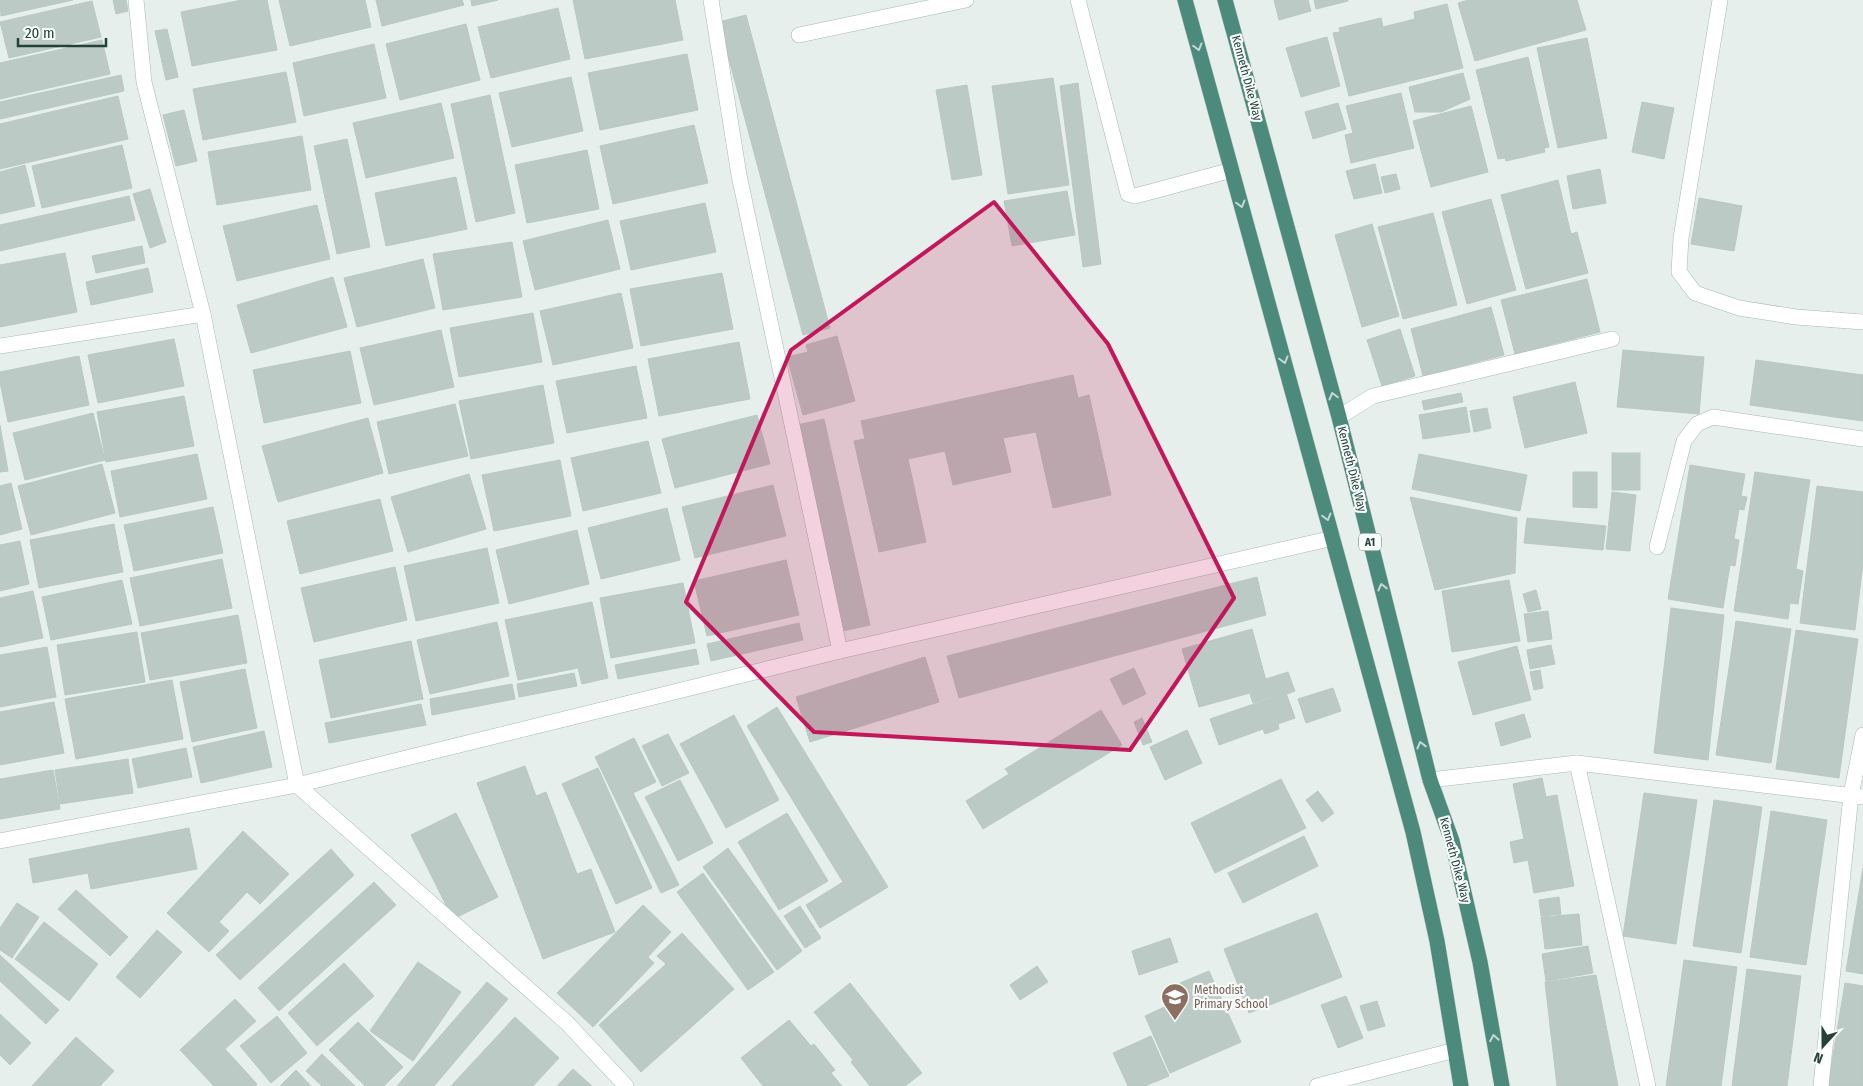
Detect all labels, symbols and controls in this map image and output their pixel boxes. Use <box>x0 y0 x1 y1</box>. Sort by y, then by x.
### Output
scale bar <box>18 15 105 47</box>
text: 20 m <box>25 24 55 42</box>
street label: Kenneth Dike Way <box>1229 34 1265 123</box>
one-way arrow <box>1192 43 1203 51</box>
one-way arrow <box>1235 199 1246 208</box>
one-way arrow <box>1278 356 1289 365</box>
one-way arrow <box>1329 392 1339 400</box>
street label: Kenneth Dike Way <box>1335 425 1370 514</box>
one-way arrow <box>1321 513 1332 522</box>
road number: A1 <box>1359 534 1381 550</box>
one-way arrow <box>1377 583 1388 592</box>
one-way arrow <box>1417 741 1427 749</box>
street label: Kenneth Dike Way <box>1437 816 1473 905</box>
school or university icon: Methodist Primary School <box>1160 982 1190 1021</box>
place label: Methodist Primary School <box>1194 983 1268 1011</box>
north arrow <box>1798 1021 1848 1071</box>
one-way arrow <box>1489 1034 1500 1042</box>
text: N <box>1812 1048 1825 1067</box>

